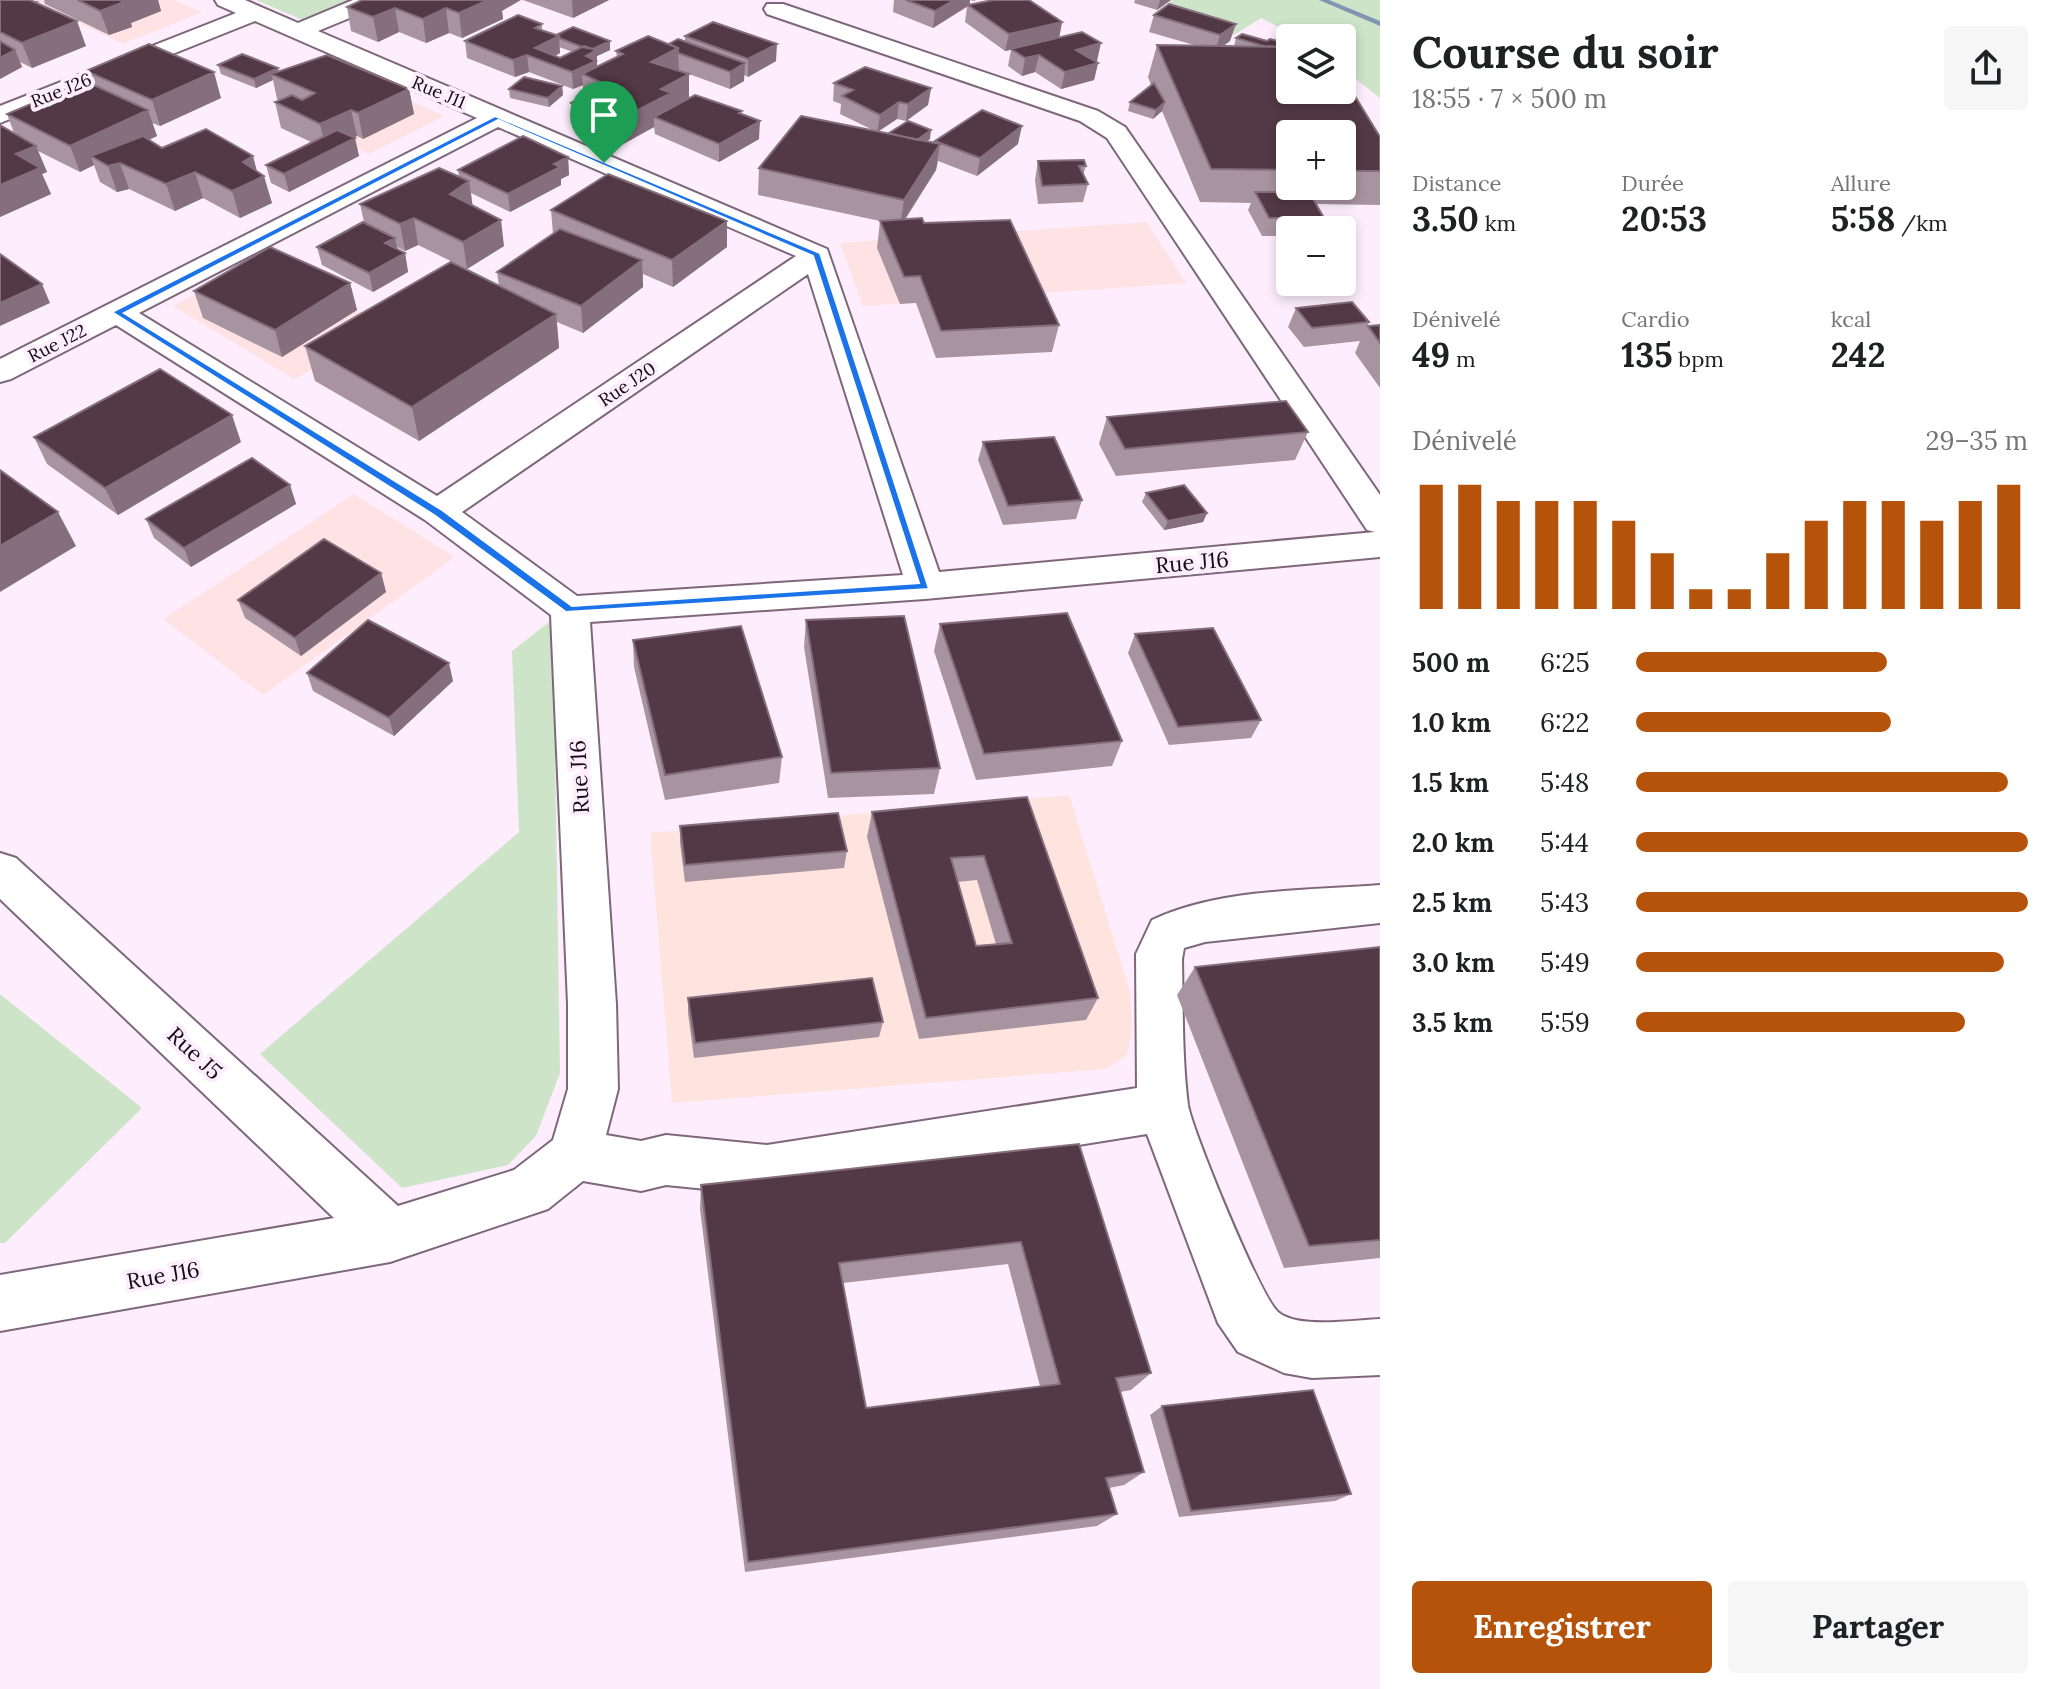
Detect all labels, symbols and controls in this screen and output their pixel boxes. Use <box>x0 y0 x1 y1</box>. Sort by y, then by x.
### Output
map controls <box>1276 24 1356 296</box>
button: layers <box>1276 24 1356 104</box>
text: Course du soir <box>1412 24 1719 80</box>
button: share <box>1944 26 2028 110</box>
street label: Rue J26 <box>27 67 95 113</box>
street label: Rue J11 <box>409 70 469 114</box>
pin <box>570 81 638 163</box>
text: 18:55 · 7 × 500 m <box>1412 82 1607 115</box>
icon: arrive <box>582 93 626 137</box>
button: + <box>1276 120 1356 200</box>
text: Distance <box>1412 169 1502 197</box>
text: Durée <box>1621 169 1684 197</box>
text: Allure <box>1831 169 1891 197</box>
text: 3.50 <box>1412 197 1479 240</box>
text: 20:53 <box>1621 197 1707 240</box>
text: 5:58 <box>1831 197 1895 240</box>
text: km <box>1479 209 1516 237</box>
text: /km <box>1895 209 1948 237</box>
button: − <box>1276 216 1356 296</box>
text: Dénivelé <box>1412 305 1501 333</box>
text: Cardio <box>1621 305 1690 333</box>
text: kcal <box>1831 305 1871 333</box>
street label: Rue J22 <box>24 319 90 367</box>
text: 49 <box>1412 333 1450 376</box>
text: 135 <box>1621 333 1673 376</box>
text: 242 <box>1831 333 1886 376</box>
text: m <box>1450 345 1476 373</box>
text: bpm <box>1673 345 1724 373</box>
street label: Rue J20 <box>594 357 660 411</box>
text: Dénivelé <box>1412 424 1517 457</box>
text: 29–35 m <box>1926 424 2028 457</box>
street label: Rue J16 <box>1154 545 1230 579</box>
text: 500 m <box>1412 646 1490 679</box>
text: 6:25 <box>1540 646 1590 679</box>
text: 1.0 km <box>1412 706 1491 739</box>
text: 6:22 <box>1540 706 1589 739</box>
street label: Rue J16 <box>563 740 595 814</box>
text: 1.5 km <box>1412 766 1489 799</box>
text: 5:48 <box>1540 766 1589 799</box>
text: 2.0 km <box>1412 826 1494 859</box>
text: 5:44 <box>1540 826 1589 859</box>
text: 2.5 km <box>1412 886 1492 919</box>
text: 5:43 <box>1540 886 1589 919</box>
text: 3.0 km <box>1412 946 1495 979</box>
text: 5:49 <box>1540 946 1590 979</box>
text: 3.5 km <box>1412 1006 1493 1039</box>
text: 5:59 <box>1540 1006 1590 1039</box>
street label: Rue J5 <box>162 1021 228 1085</box>
street label: Rue J16 <box>124 1255 202 1295</box>
button: Enregistrer <box>1412 1581 1712 1673</box>
button: Partager <box>1728 1581 2028 1673</box>

